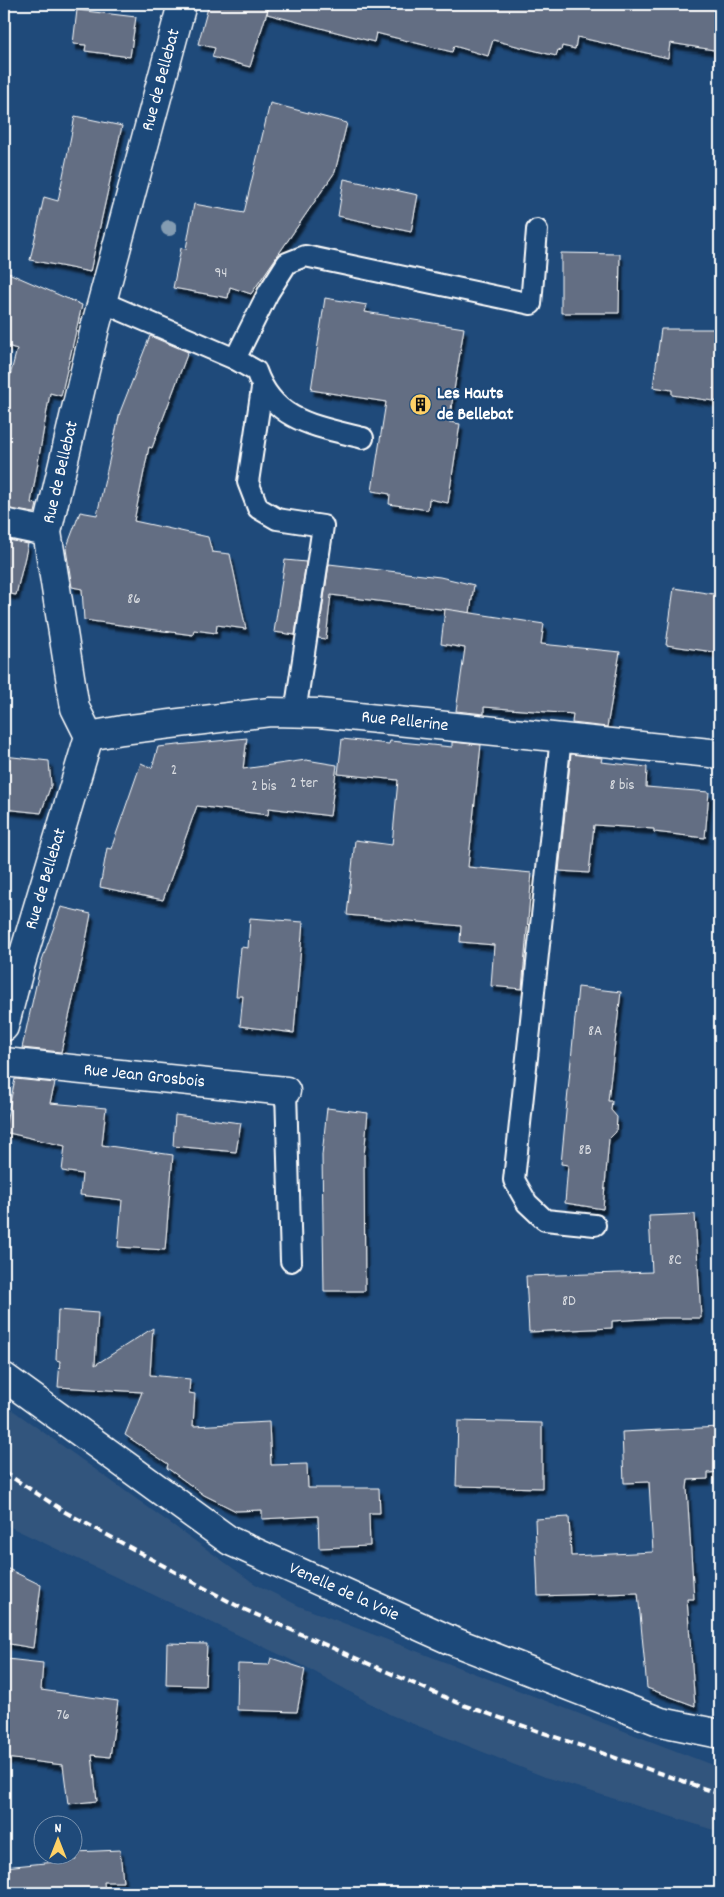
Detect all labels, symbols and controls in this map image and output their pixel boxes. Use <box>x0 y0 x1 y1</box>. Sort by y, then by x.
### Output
street label: Rue de Bellebat <box>136 26 187 134</box>
house number: 94 <box>214 263 228 285</box>
place label: Les Hauts de Bellebat <box>437 382 514 428</box>
building icon: Les Hauts de Bellebat <box>409 392 433 416</box>
street label: Rue de Bellebat <box>37 418 85 526</box>
house number: 86 <box>127 589 141 611</box>
street label: Rue Pellerine <box>360 705 450 739</box>
house number: 2 <box>171 760 177 782</box>
house number: 2 ter <box>290 773 318 795</box>
house number: 8 bis <box>609 775 635 797</box>
house number: 2 bis <box>251 776 277 798</box>
street label: Rue de Bellebat <box>19 825 73 933</box>
house number: 8A <box>588 1021 602 1043</box>
street label: Rue Jean Grosbois <box>82 1058 206 1095</box>
house number: 8B <box>578 1140 592 1162</box>
house number: 8C <box>668 1250 682 1272</box>
house number: 8D <box>562 1291 576 1313</box>
street label: Venelle de la Voie <box>284 1556 403 1628</box>
house number: 76 <box>56 1705 70 1727</box>
north arrow <box>32 1814 82 1864</box>
text: N <box>55 1819 62 1839</box>

